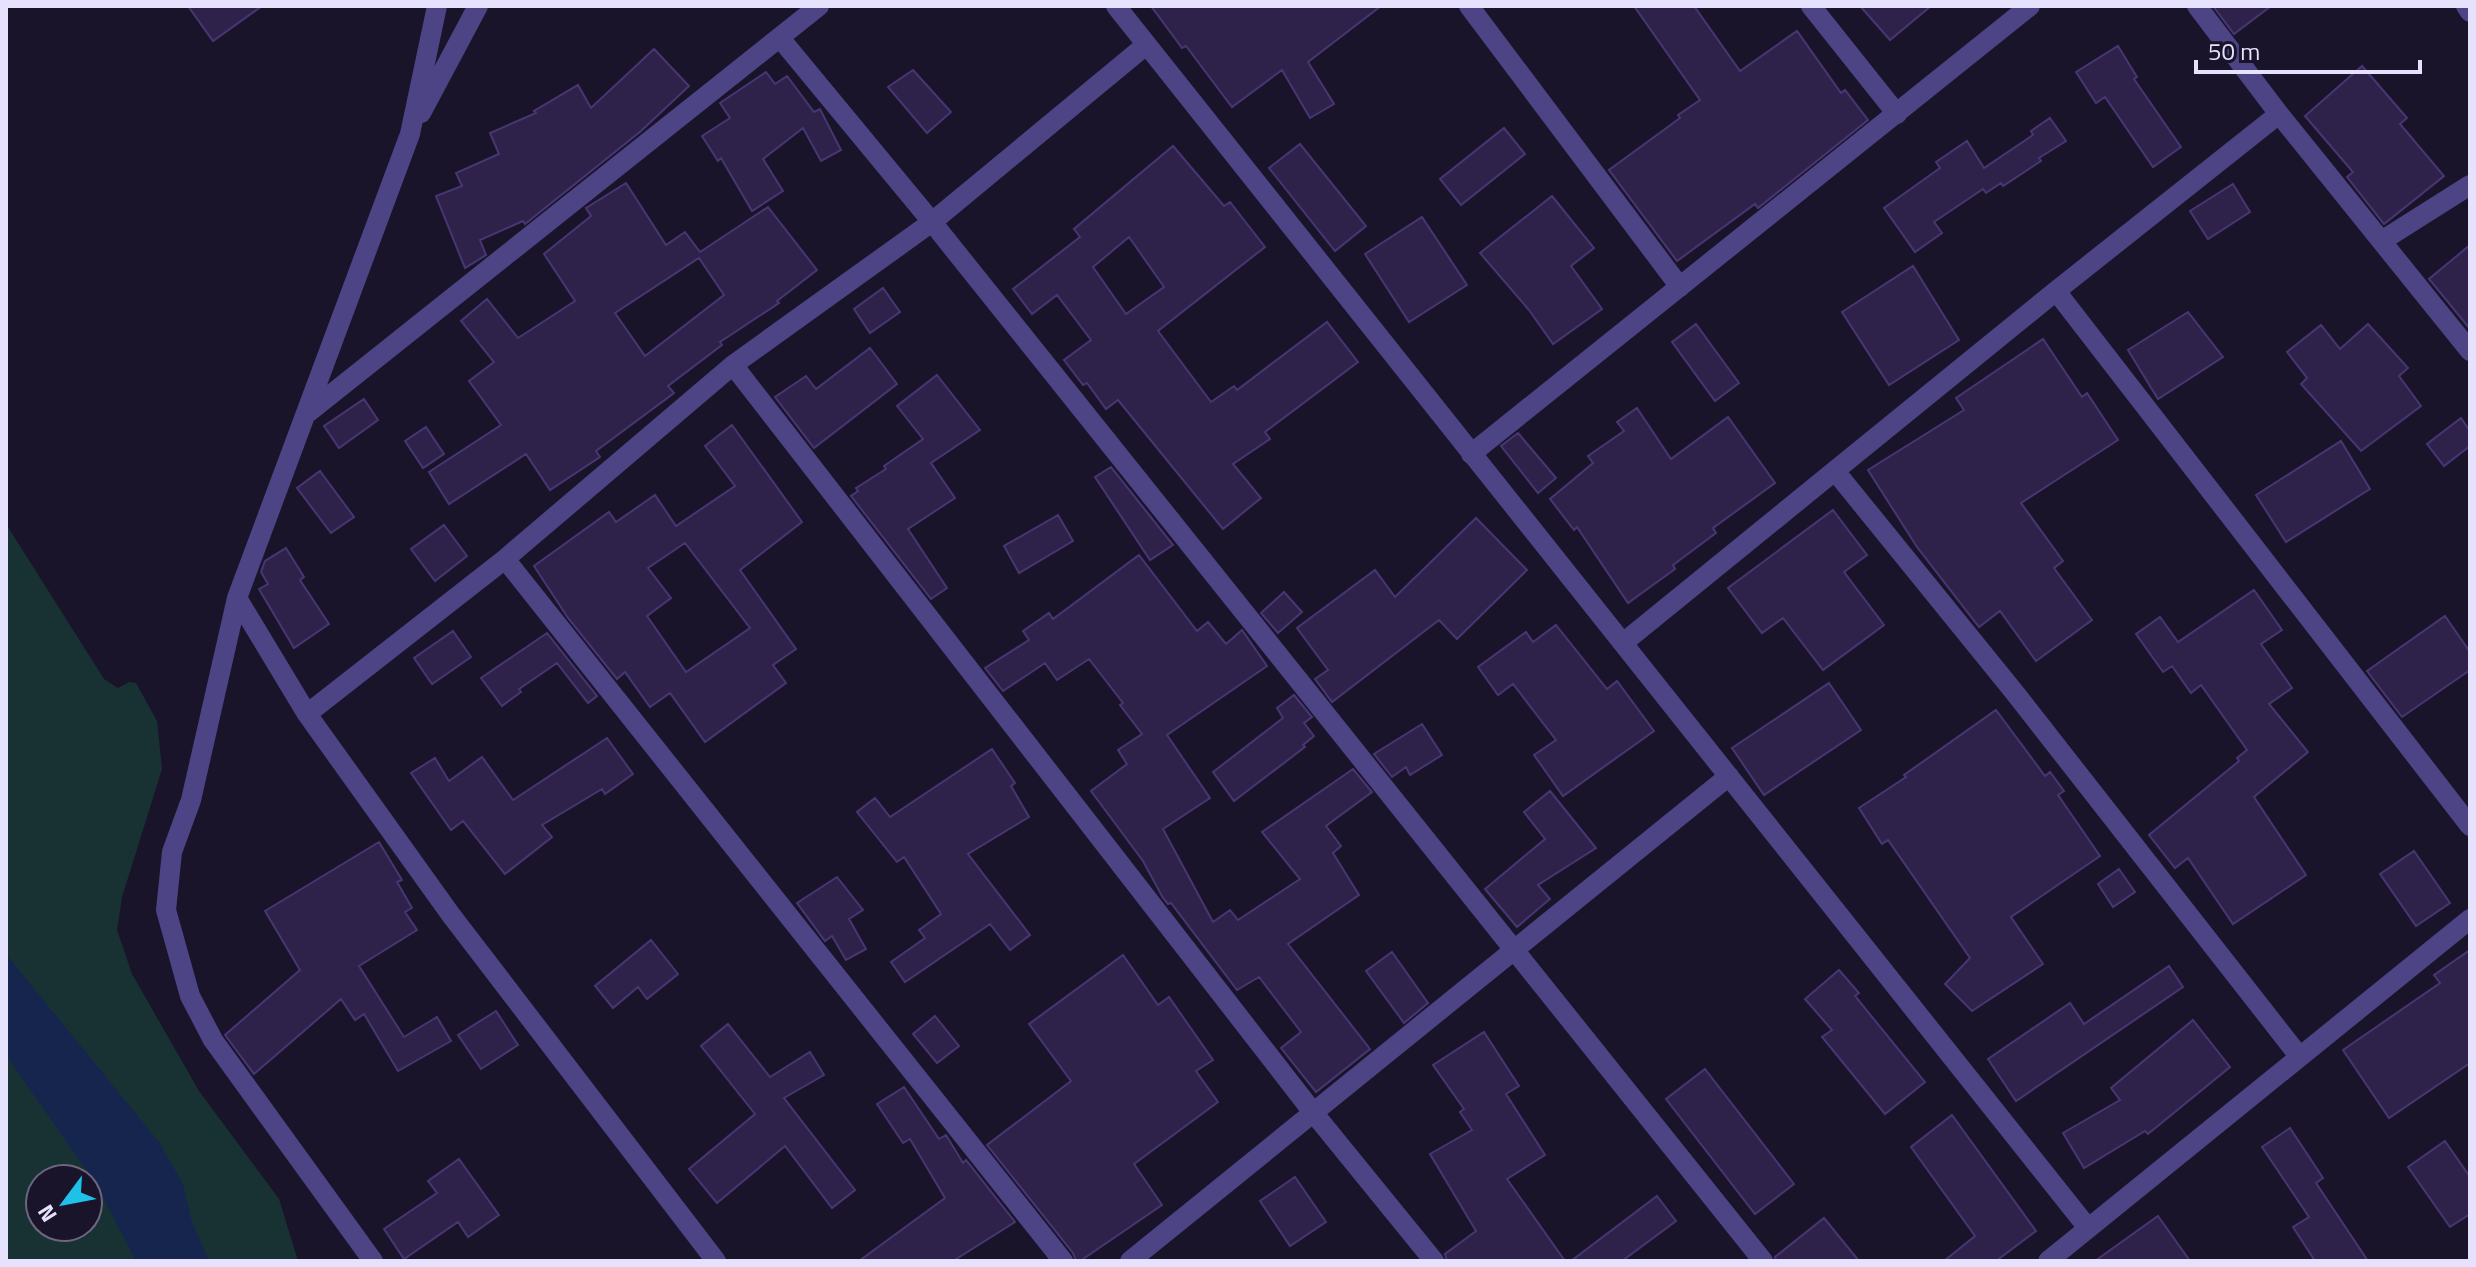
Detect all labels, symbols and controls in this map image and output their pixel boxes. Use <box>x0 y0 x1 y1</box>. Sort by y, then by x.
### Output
scale bar <box>2196 24 2420 74</box>
text: 50 m <box>2208 33 2260 69</box>
north arrow <box>24 1163 104 1243</box>
text: N <box>29 1198 65 1229</box>

